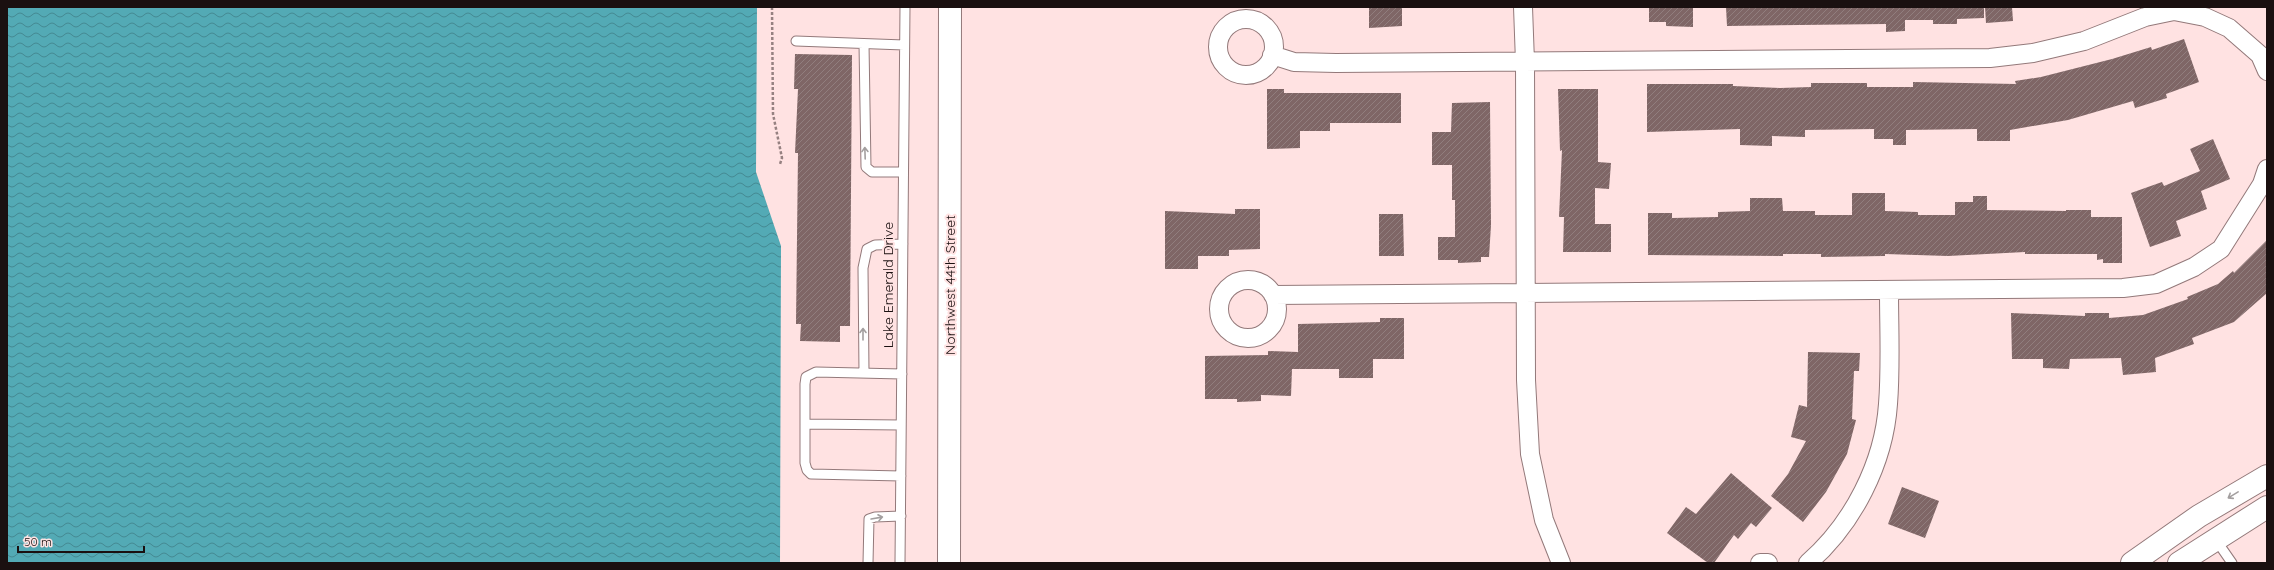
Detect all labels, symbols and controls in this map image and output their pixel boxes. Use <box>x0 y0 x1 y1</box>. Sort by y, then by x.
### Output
one-way arrow <box>861 147 869 160</box>
street label: Northwest 44th Street <box>941 215 959 355</box>
street label: Lake Emerald Drive <box>879 222 897 348</box>
one-way arrow <box>859 328 867 341</box>
one-way arrow <box>2228 491 2239 499</box>
one-way arrow <box>870 514 883 522</box>
scale bar <box>18 528 144 554</box>
text: 50 m <box>24 534 52 549</box>

